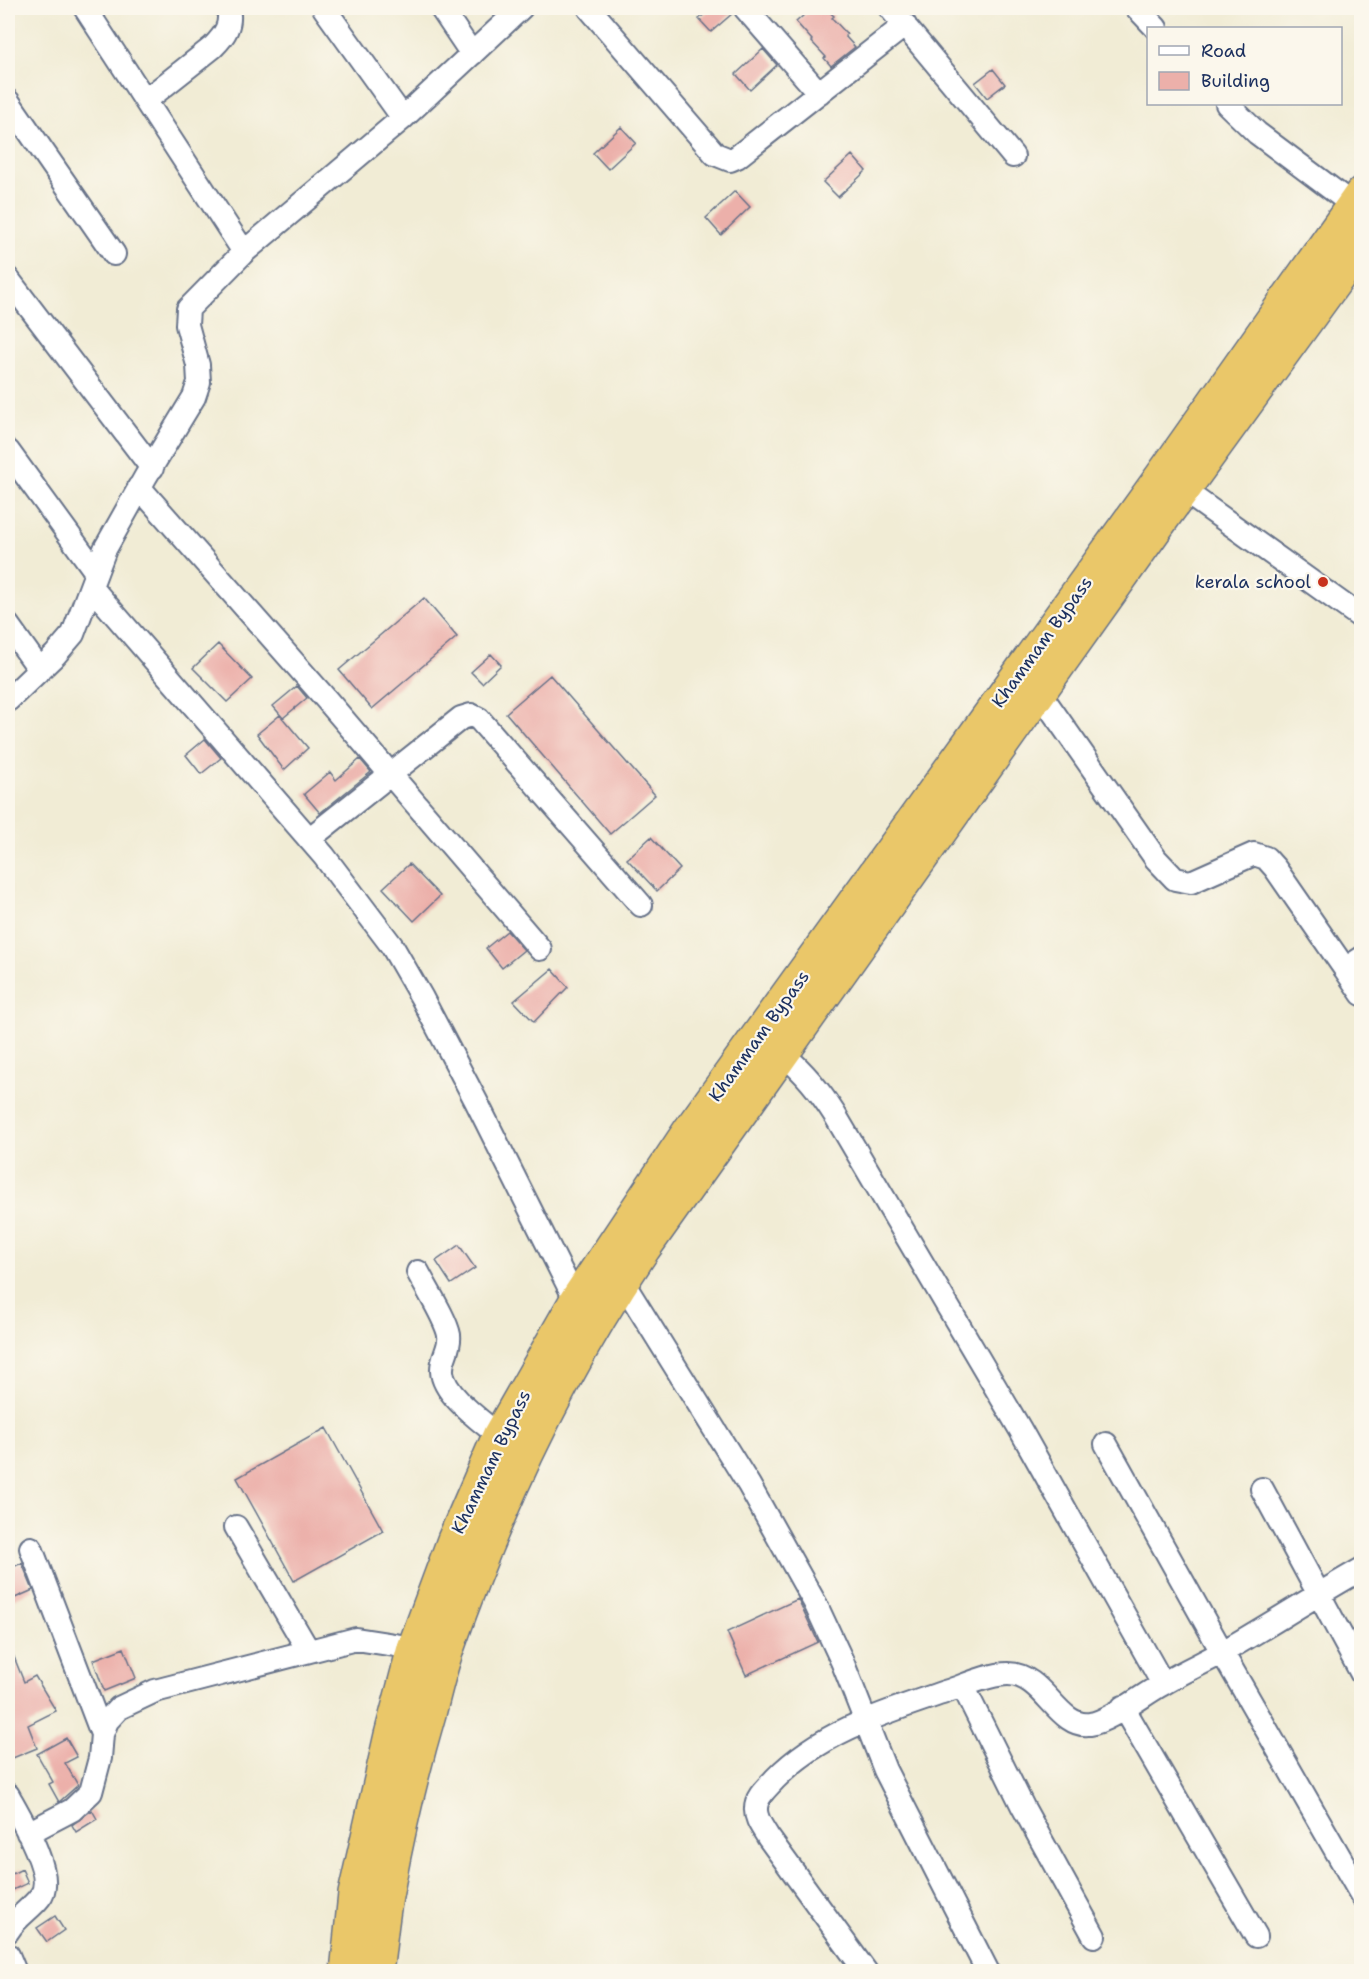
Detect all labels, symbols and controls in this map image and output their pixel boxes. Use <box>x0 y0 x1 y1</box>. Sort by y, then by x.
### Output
legend <box>1147 27 1342 105</box>
text: Road <box>1201 39 1246 63</box>
text: Building <box>1201 69 1270 93</box>
place label: kerala school <box>1195 570 1312 594</box>
street label: Khammam Bypass <box>986 571 1098 713</box>
marker: kerala school <box>1316 575 1330 589</box>
street label: Khammam Bypass <box>703 965 815 1107</box>
street label: Khammam Bypass <box>446 1386 536 1538</box>

